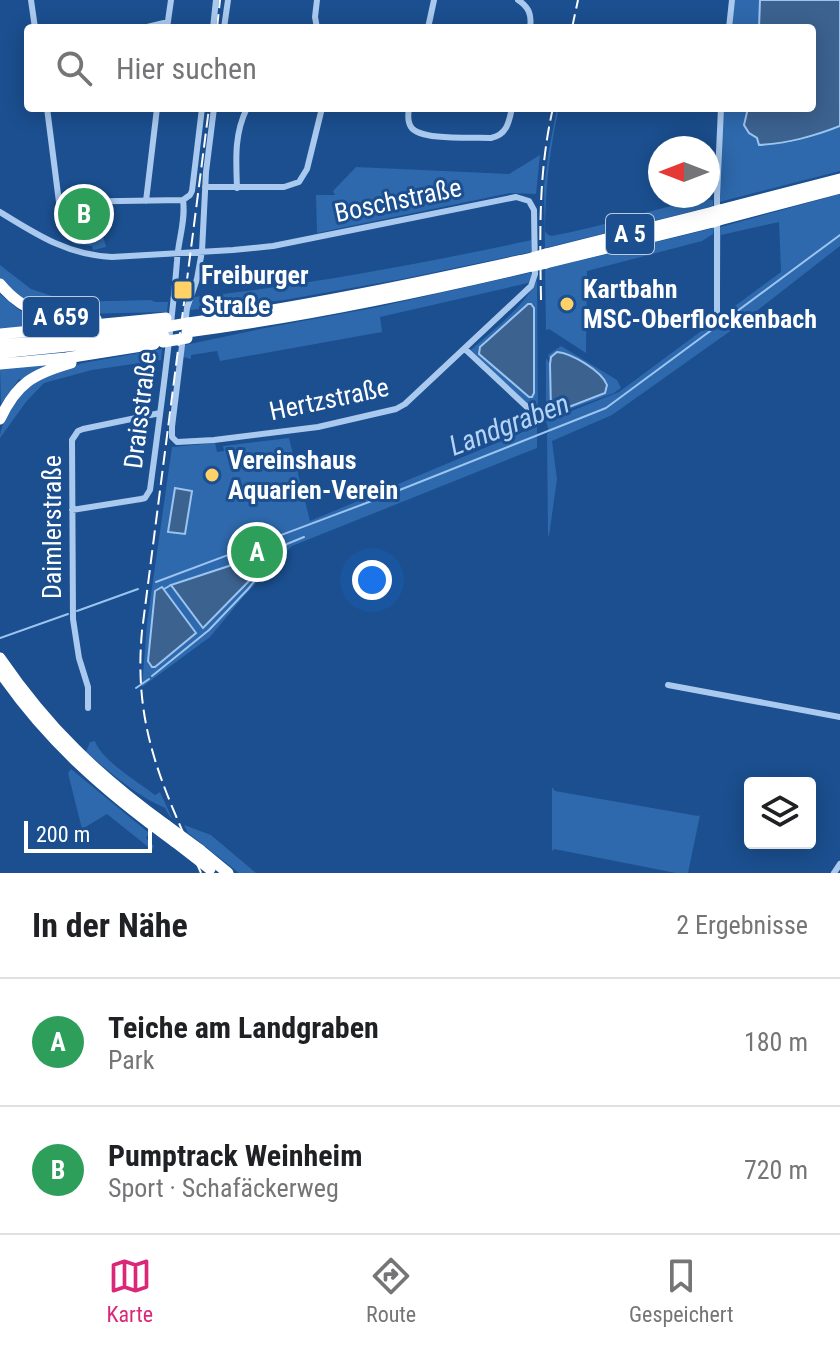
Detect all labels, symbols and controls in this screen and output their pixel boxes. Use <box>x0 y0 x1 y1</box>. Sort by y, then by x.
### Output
search box <box>24 24 816 112</box>
icon: search <box>52 46 96 90</box>
text: Hier suchen <box>116 51 257 86</box>
north arrow <box>648 136 720 208</box>
street label: Boschstraße <box>332 172 464 228</box>
pin: B <box>58 184 110 244</box>
road number: A 5 <box>606 214 654 254</box>
place label: Freiburger Straße <box>201 260 309 320</box>
place label: Kartbahn MSC-Oberflockenbach <box>583 274 817 334</box>
marker: Freiburger Straße <box>172 279 194 301</box>
marker: Kartbahn MSC-Oberflockenbach <box>558 295 576 313</box>
road number: A 659 <box>23 297 99 337</box>
street label: Draisstraße <box>118 350 162 470</box>
street label: Hertzstraße <box>267 372 391 426</box>
water label: Landgraben <box>444 386 574 462</box>
place label: Vereinshaus Aquarien-Verein <box>228 445 398 505</box>
street label: Daimlerstraße <box>37 455 67 599</box>
marker: Vereinshaus Aquarien-Verein <box>203 466 221 484</box>
pin: A <box>231 522 283 582</box>
your location <box>352 560 392 600</box>
map controls <box>744 777 816 849</box>
button: layers <box>744 777 816 849</box>
scale bar <box>24 817 152 853</box>
text: 200 m <box>36 822 90 847</box>
text: In der Nähe <box>32 905 188 945</box>
text: 2 Ergebnisse <box>676 910 808 940</box>
text: Teiche am Landgraben <box>108 1010 379 1045</box>
text: A <box>50 1027 66 1057</box>
text: 180 m <box>744 1027 808 1057</box>
text: Park <box>108 1045 154 1075</box>
text: Pumptrack Weinheim <box>108 1138 362 1173</box>
text: B <box>51 1155 65 1185</box>
text: 720 m <box>744 1155 808 1185</box>
text: Sport · Schafäckerweg <box>108 1173 339 1203</box>
tab: Karte <box>106 1254 153 1327</box>
tab: Route <box>366 1254 416 1327</box>
tab: Gespeichert <box>629 1254 734 1327</box>

